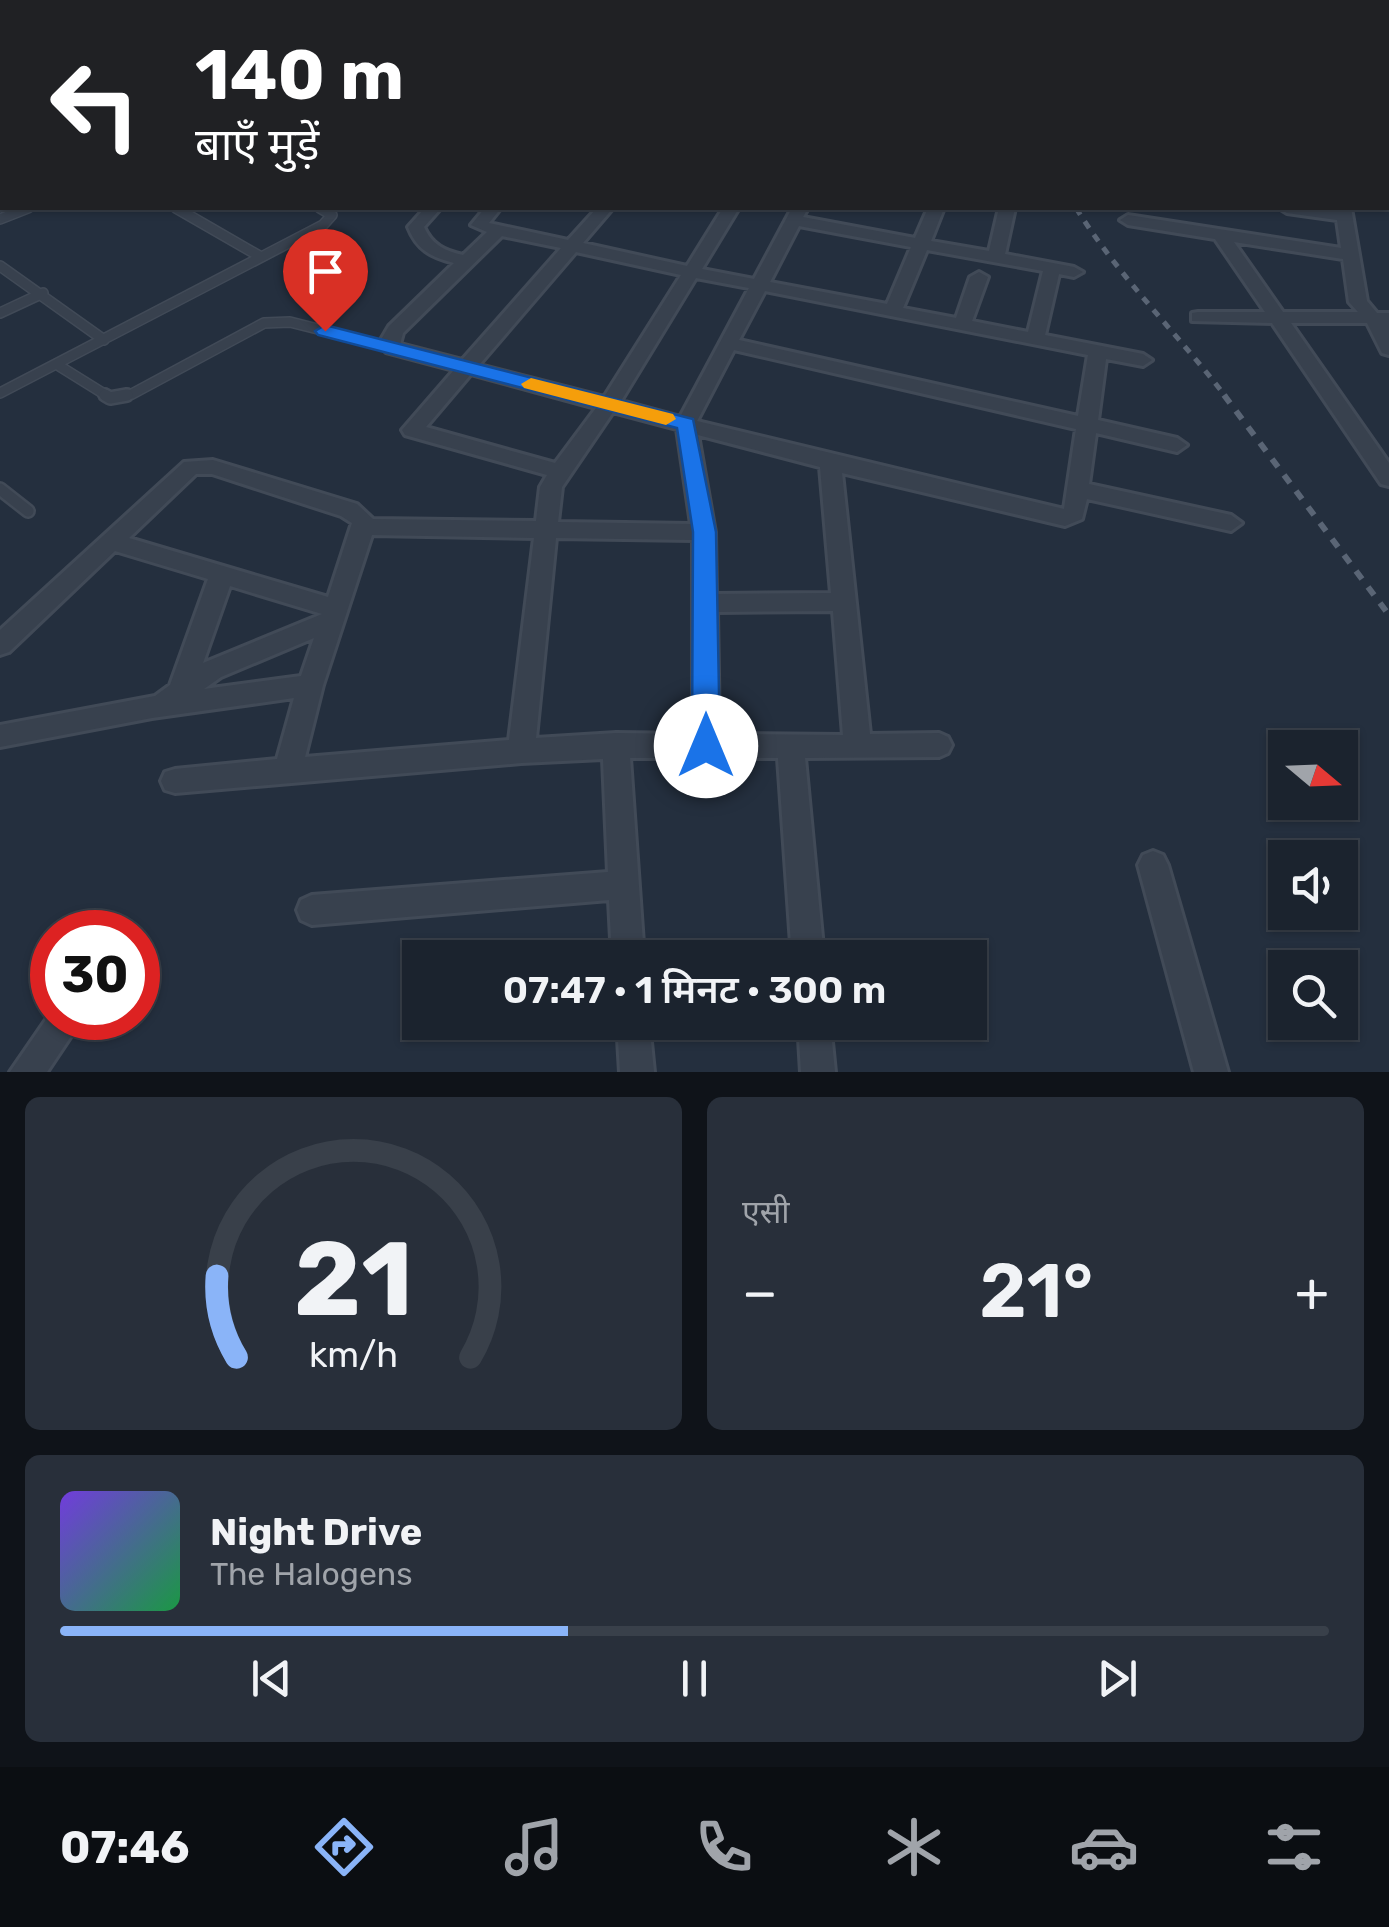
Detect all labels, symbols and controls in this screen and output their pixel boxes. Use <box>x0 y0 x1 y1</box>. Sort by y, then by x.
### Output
text: 140 m <box>195 34 404 117</box>
icon: left <box>30 40 160 170</box>
text: बाएँ मुड़ें <box>195 118 319 171</box>
pin <box>283 229 368 332</box>
icon: arrive <box>298 244 353 299</box>
position arrow <box>654 694 758 798</box>
north arrow <box>1268 730 1358 820</box>
map controls <box>1268 730 1358 1040</box>
button: sound <box>1268 840 1358 930</box>
speed limit sign: 30 <box>30 910 160 1040</box>
button: search <box>1268 950 1358 1040</box>
text: 07:47 · 1 मिनट · 300 m <box>503 967 886 1013</box>
text: एसी <box>742 1193 790 1231</box>
text: 21 <box>294 1218 413 1341</box>
text: 21° <box>979 1247 1093 1336</box>
text: − <box>742 1260 778 1325</box>
text: + <box>1295 1260 1329 1325</box>
text: km/h <box>309 1334 398 1376</box>
text: Night Drive <box>210 1509 422 1555</box>
text: The Halogens <box>210 1555 413 1593</box>
icon: previous <box>244 1651 299 1706</box>
icon: pause <box>667 1651 722 1706</box>
icon: next <box>1090 1651 1145 1706</box>
icon: directions <box>309 1812 379 1882</box>
icon: music <box>499 1812 569 1882</box>
icon: phone <box>689 1812 759 1882</box>
icon: climate <box>879 1812 949 1882</box>
icon: car <box>1069 1812 1139 1882</box>
icon: filters <box>1259 1812 1329 1882</box>
text: 07:46 <box>60 1821 190 1874</box>

